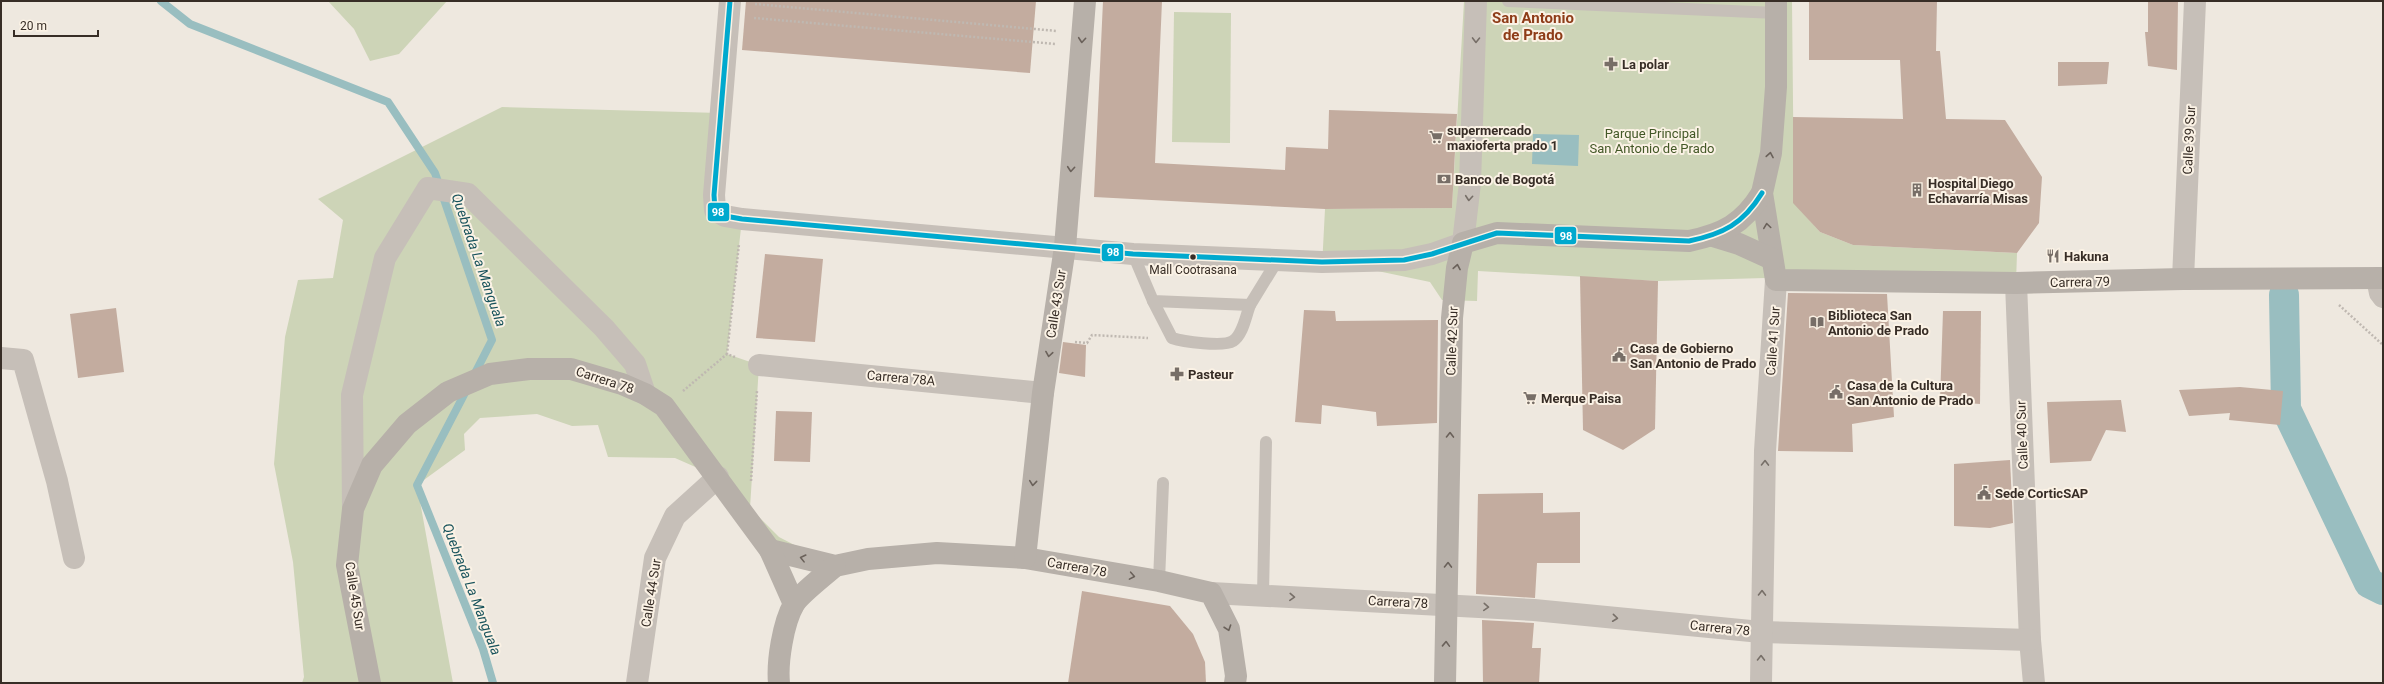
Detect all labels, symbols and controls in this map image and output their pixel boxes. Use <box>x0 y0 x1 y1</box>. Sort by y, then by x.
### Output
district label: San Antonio de Prado <box>1492 9 1574 44</box>
scale bar <box>14 12 98 38</box>
text: 20 m <box>20 19 47 33</box>
one-way arrow <box>1078 37 1087 43</box>
one-way arrow <box>1472 37 1480 43</box>
pharmacy icon: La polar <box>1603 56 1619 72</box>
place label: La polar <box>1622 57 1669 72</box>
street label: Calle 39 Sur <box>2180 105 2198 175</box>
place label: supermercado maxioferta prado 1 <box>1447 123 1558 153</box>
park label: Parque Principal San Antonio de Prado <box>1590 126 1715 156</box>
supermarket icon: supermercado maxioferta prado 1 <box>1428 129 1444 145</box>
one-way arrow <box>1765 152 1774 158</box>
one-way arrow <box>1067 166 1076 172</box>
bank icon: Banco de Bogotá <box>1436 171 1452 187</box>
place label: Banco de Bogotá <box>1455 172 1554 187</box>
place label: Hospital Diego Echavarría Misas <box>1928 176 2028 206</box>
building icon: Hospital Diego Echavarría Misas <box>1909 182 1925 198</box>
water label: Quebrada La Manguala <box>449 191 509 329</box>
one-way arrow <box>1465 195 1474 201</box>
line badge: 98 <box>707 202 730 222</box>
text: 98 <box>712 206 724 219</box>
one-way arrow <box>1763 223 1772 229</box>
line badge: 98 <box>1554 226 1577 245</box>
text: 98 <box>1560 230 1572 243</box>
line badge: 98 <box>1101 243 1124 262</box>
text: 98 <box>1107 246 1119 259</box>
restaurant icon: Hakuna <box>2045 248 2061 264</box>
place label: Hakuna <box>2064 249 2109 264</box>
marker: Mall Cootrasana <box>1188 252 1198 262</box>
place label: Mall Cootrasana <box>1149 263 1237 277</box>
one-way arrow <box>1453 264 1461 270</box>
street label: Calle 43 Sur <box>1043 268 1069 339</box>
street label: Carrera 79 <box>2050 274 2110 290</box>
street label: Calle 41 Sur <box>1763 305 1783 376</box>
street label: Calle 42 Sur <box>1443 306 1461 376</box>
place label: Biblioteca San Antonio de Prado <box>1828 308 1929 338</box>
library icon: Biblioteca San Antonio de Prado <box>1809 314 1825 330</box>
place label: Casa de Gobierno San Antonio de Prado <box>1630 341 1756 371</box>
public building icon: Casa de Gobierno San Antonio de Prado <box>1611 347 1627 363</box>
one-way arrow <box>1045 351 1054 357</box>
street label: Carrera 78 <box>574 364 636 396</box>
pharmacy icon: Pasteur <box>1169 366 1185 382</box>
place label: Pasteur <box>1188 367 1234 382</box>
street label: Carrera 78A <box>866 368 936 389</box>
place label: Casa de la Cultura San Antonio de Prado <box>1847 378 1973 408</box>
public building icon: Casa de la Cultura San Antonio de Prado <box>1828 384 1844 400</box>
supermarket icon: Merque Paisa <box>1522 390 1538 406</box>
place label: Merque Paisa <box>1541 391 1621 406</box>
street label: Calle 40 Sur <box>2013 400 2031 470</box>
one-way arrow <box>1446 432 1454 438</box>
one-way arrow <box>1761 460 1769 466</box>
one-way arrow <box>1029 480 1038 486</box>
public building icon: Sede CorticSAP <box>1976 485 1992 501</box>
place label: Sede CorticSAP <box>1995 486 2088 501</box>
water label: Quebrada La Manguala <box>439 521 505 657</box>
one-way arrow <box>800 554 807 563</box>
street label: Carrera 78 <box>1046 554 1108 580</box>
street label: Calle 44 Sur <box>638 557 664 628</box>
street label: Calle 45 Sur <box>342 561 368 632</box>
one-way arrow <box>1444 562 1452 568</box>
one-way arrow <box>1129 571 1135 580</box>
one-way arrow <box>1758 590 1766 596</box>
one-way arrow <box>1289 592 1295 601</box>
street label: Carrera 78 <box>1368 593 1428 611</box>
one-way arrow <box>1483 603 1489 612</box>
one-way arrow <box>1612 613 1618 622</box>
street label: Carrera 78 <box>1689 617 1751 639</box>
one-way arrow <box>1223 624 1232 631</box>
one-way arrow <box>1442 641 1450 647</box>
one-way arrow <box>1757 655 1765 661</box>

